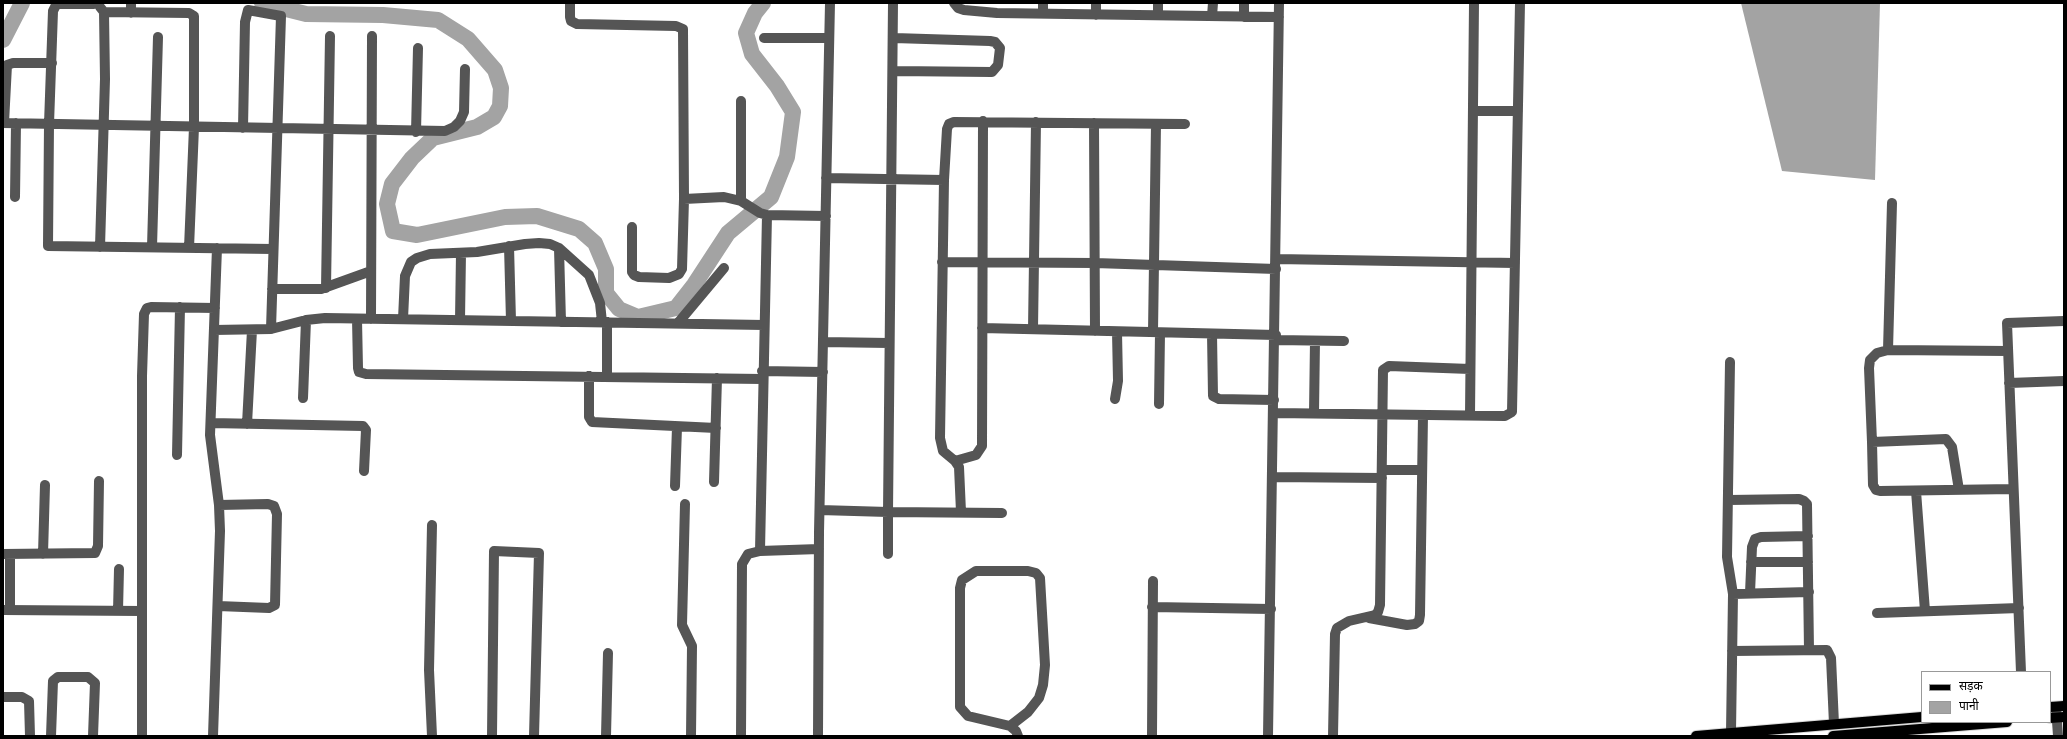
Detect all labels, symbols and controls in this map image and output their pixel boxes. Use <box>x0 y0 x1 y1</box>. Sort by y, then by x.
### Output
legend <box>1921 671 2051 723</box>
text: सड़क <box>1959 679 1983 693</box>
text: पानी <box>1959 699 1979 713</box>

